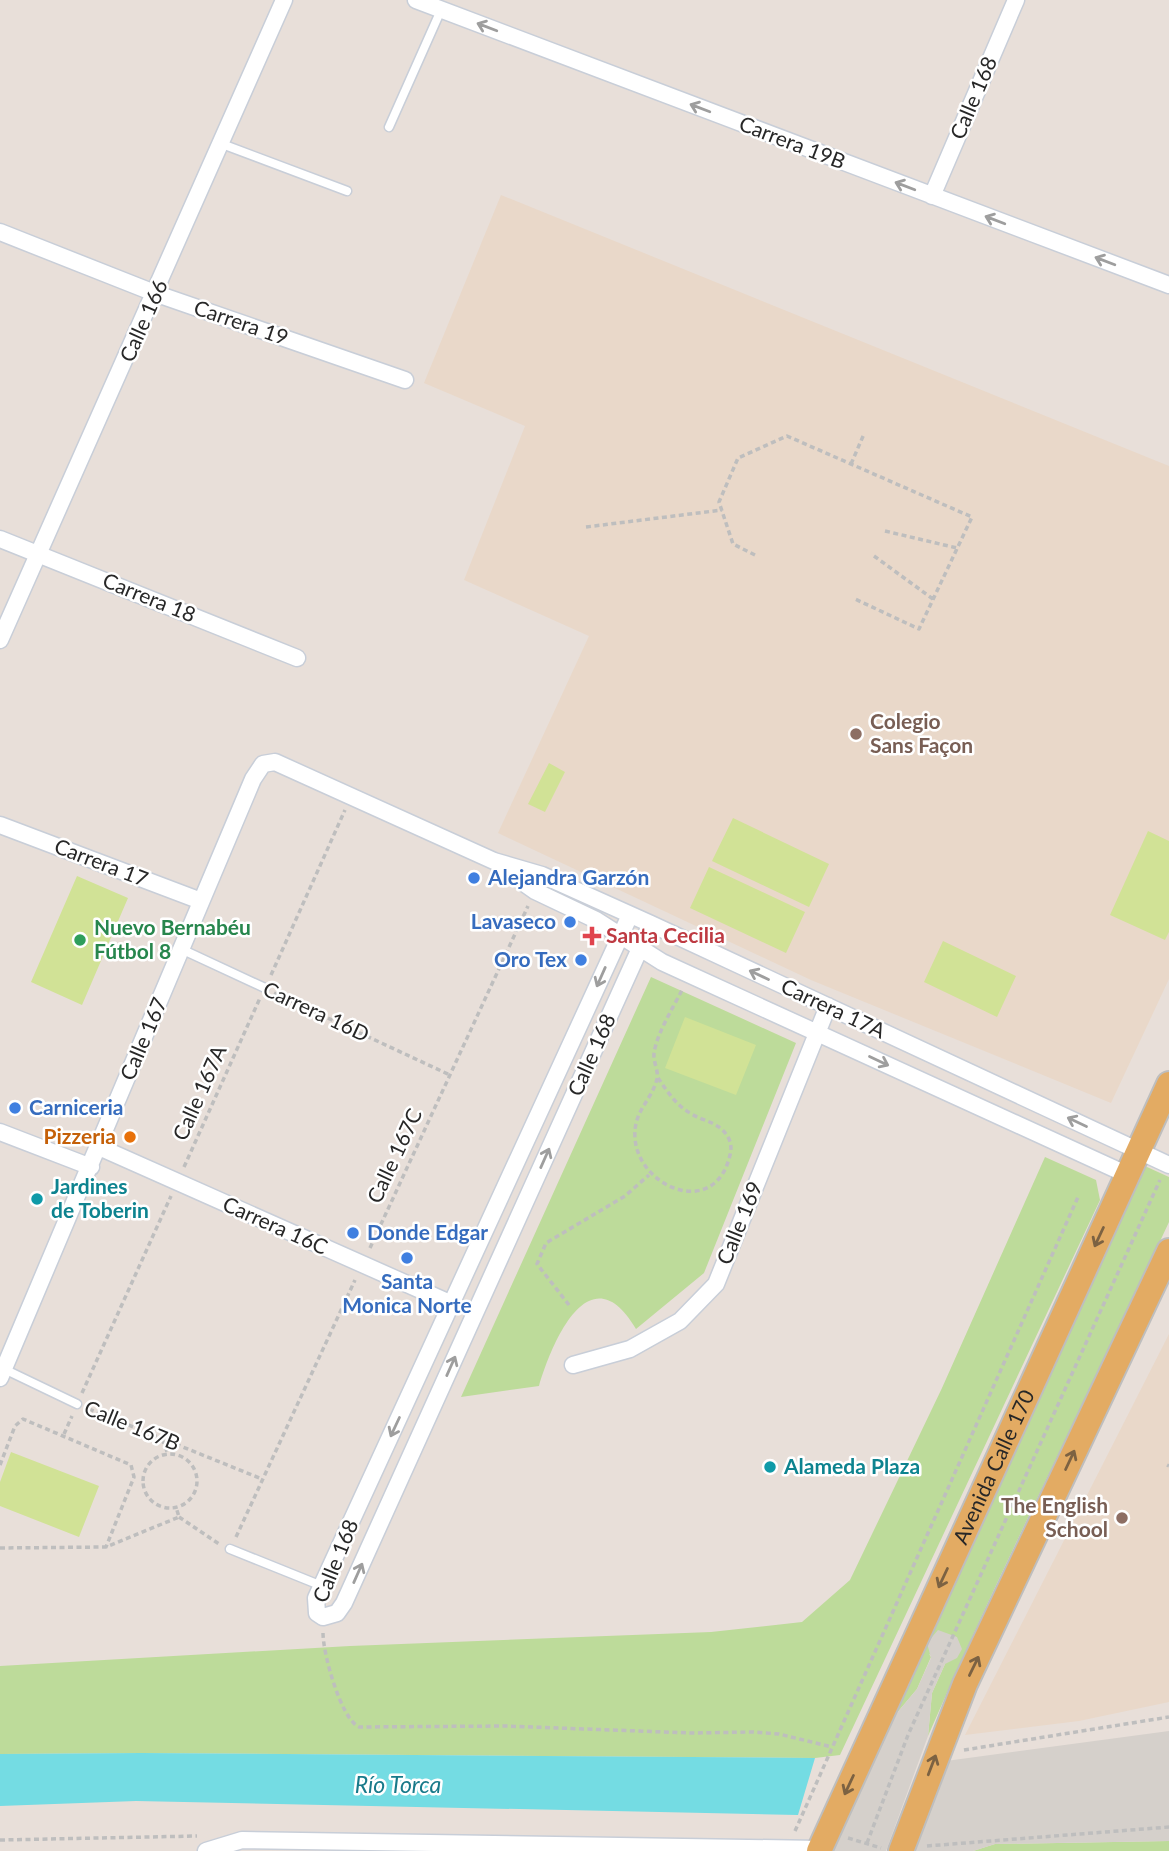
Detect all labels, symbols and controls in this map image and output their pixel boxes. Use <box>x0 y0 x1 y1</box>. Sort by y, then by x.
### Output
one-way arrow <box>477 20 499 33</box>
street label: Calle 168 <box>944 52 1001 143</box>
one-way arrow <box>689 101 711 114</box>
street label: Carrera 19B <box>736 110 849 173</box>
one-way arrow <box>894 179 916 192</box>
one-way arrow <box>984 213 1006 225</box>
one-way arrow <box>1095 254 1117 267</box>
street label: Calle 166 <box>113 275 172 365</box>
street label: Carrera 19 <box>191 294 292 349</box>
street label: Carrera 18 <box>99 567 200 627</box>
place label: Colegio Sans Façon <box>870 708 973 757</box>
marker: Colegio Sans Façon <box>848 726 864 742</box>
street label: Carrera 17 <box>51 832 152 891</box>
place label: Alejandra Garzón <box>487 864 649 889</box>
marker: Alejandra Garzón <box>466 870 482 886</box>
place label: Lavaseco <box>471 908 556 933</box>
place label: Nuevo Bernabéu Fútbol 8 <box>94 914 251 963</box>
marker: Lavaseco <box>562 914 578 930</box>
place label: Santa Cecilia <box>606 922 725 947</box>
marker: Santa Cecilia <box>584 928 600 944</box>
marker: Nuevo Bernabéu Fútbol 8 <box>72 932 88 948</box>
place label: Oro Tex <box>494 946 567 971</box>
marker: Oro Tex <box>573 952 589 968</box>
one-way arrow <box>594 965 607 987</box>
one-way arrow <box>749 967 770 980</box>
street label: Carrera 17A <box>777 973 891 1043</box>
street label: Carrera 16D <box>260 975 374 1046</box>
street label: Calle 167 <box>114 993 171 1084</box>
street label: Calle 168 <box>561 1009 620 1099</box>
street label: Calle 167A <box>167 1040 231 1144</box>
one-way arrow <box>868 1055 889 1068</box>
place label: Carniceria <box>29 1094 124 1119</box>
marker: Carniceria <box>7 1100 23 1116</box>
street label: Calle 167C <box>361 1104 426 1207</box>
one-way arrow <box>1067 1115 1088 1128</box>
place label: Pizzeria <box>44 1123 116 1148</box>
marker: Pizzeria <box>122 1129 138 1145</box>
one-way arrow <box>539 1148 552 1169</box>
place label: Jardines de Toberin <box>51 1173 149 1222</box>
street label: Calle 169 <box>711 1177 767 1268</box>
street label: Carrera 16C <box>219 1190 332 1259</box>
marker: Jardines de Toberin <box>29 1191 45 1207</box>
place label: Donde Edgar <box>367 1219 488 1244</box>
marker: Donde Edgar <box>345 1225 361 1241</box>
one-way arrow <box>1092 1226 1105 1247</box>
marker: Santa Monica Norte <box>399 1250 415 1266</box>
place label: Santa Monica Norte <box>342 1268 472 1317</box>
one-way arrow <box>445 1355 458 1377</box>
street label: Avenida Calle 170 <box>947 1385 1039 1548</box>
street label: Calle 167B <box>81 1394 184 1455</box>
one-way arrow <box>388 1416 401 1437</box>
one-way arrow <box>1065 1450 1078 1471</box>
place label: Alameda Plaza <box>783 1453 920 1478</box>
marker: Alameda Plaza <box>762 1459 778 1475</box>
place label: The English School <box>1001 1492 1108 1541</box>
marker: The English School <box>1114 1510 1130 1526</box>
street label: Calle 168 <box>307 1515 363 1606</box>
one-way arrow <box>352 1563 365 1584</box>
one-way arrow <box>936 1567 949 1588</box>
one-way arrow <box>967 1656 981 1677</box>
one-way arrow <box>927 1755 940 1777</box>
water label: Río Torca <box>355 1770 441 1798</box>
one-way arrow <box>842 1774 855 1795</box>

